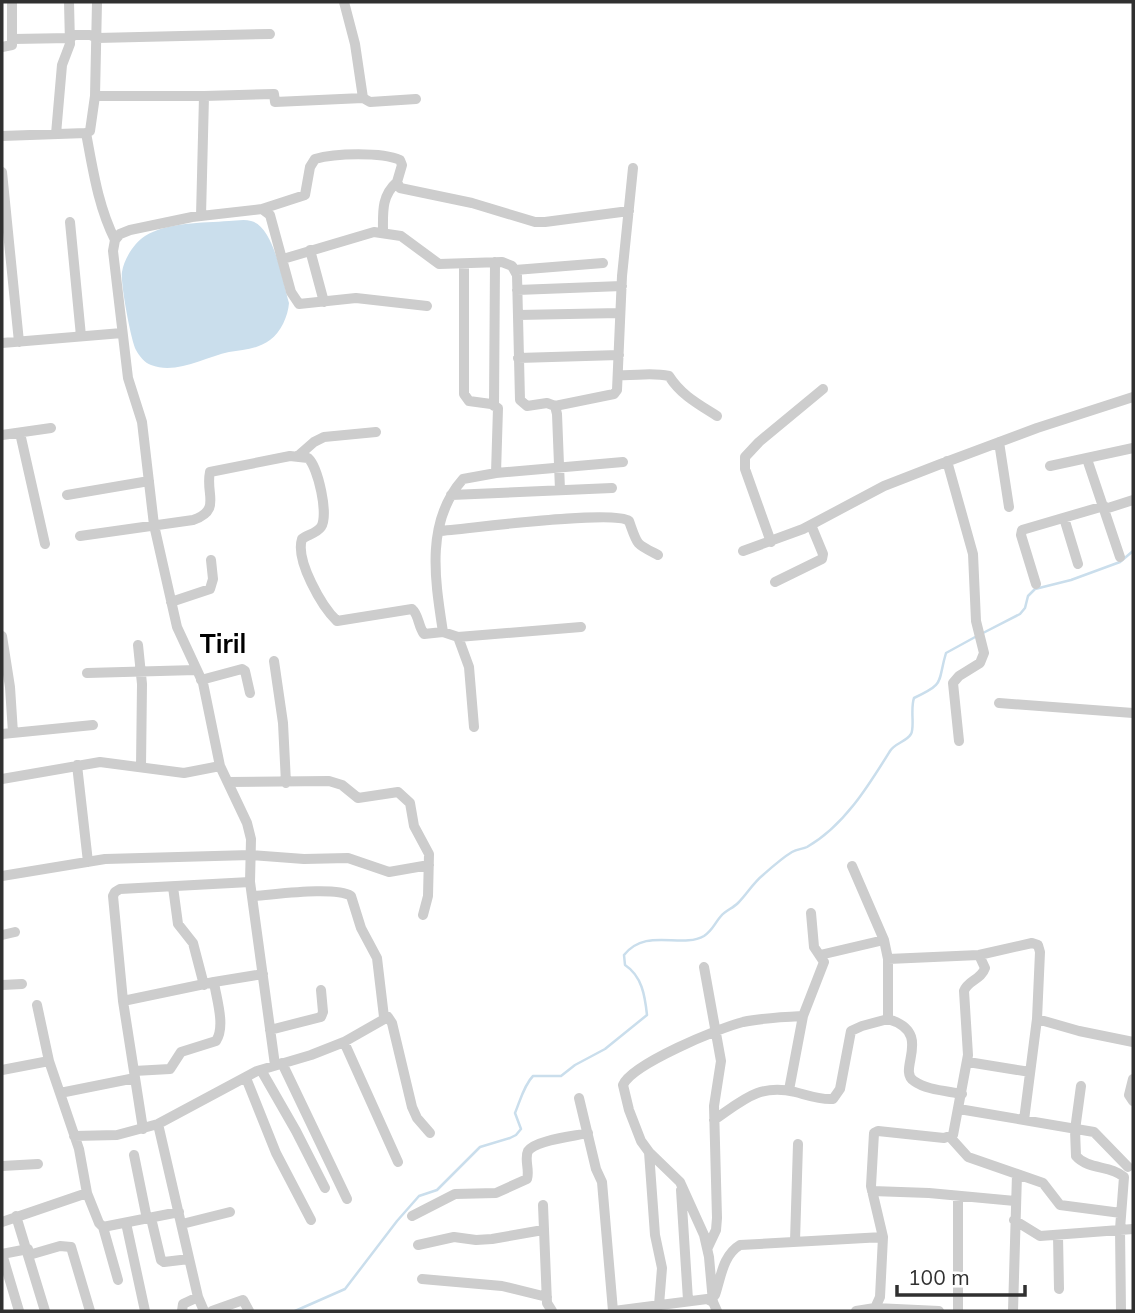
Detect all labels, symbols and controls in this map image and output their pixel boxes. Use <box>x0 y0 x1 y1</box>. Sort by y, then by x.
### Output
district label: Tiril <box>200 627 246 660</box>
scale bar <box>897 1254 1025 1298</box>
text: 100 m <box>908 1264 970 1290</box>

